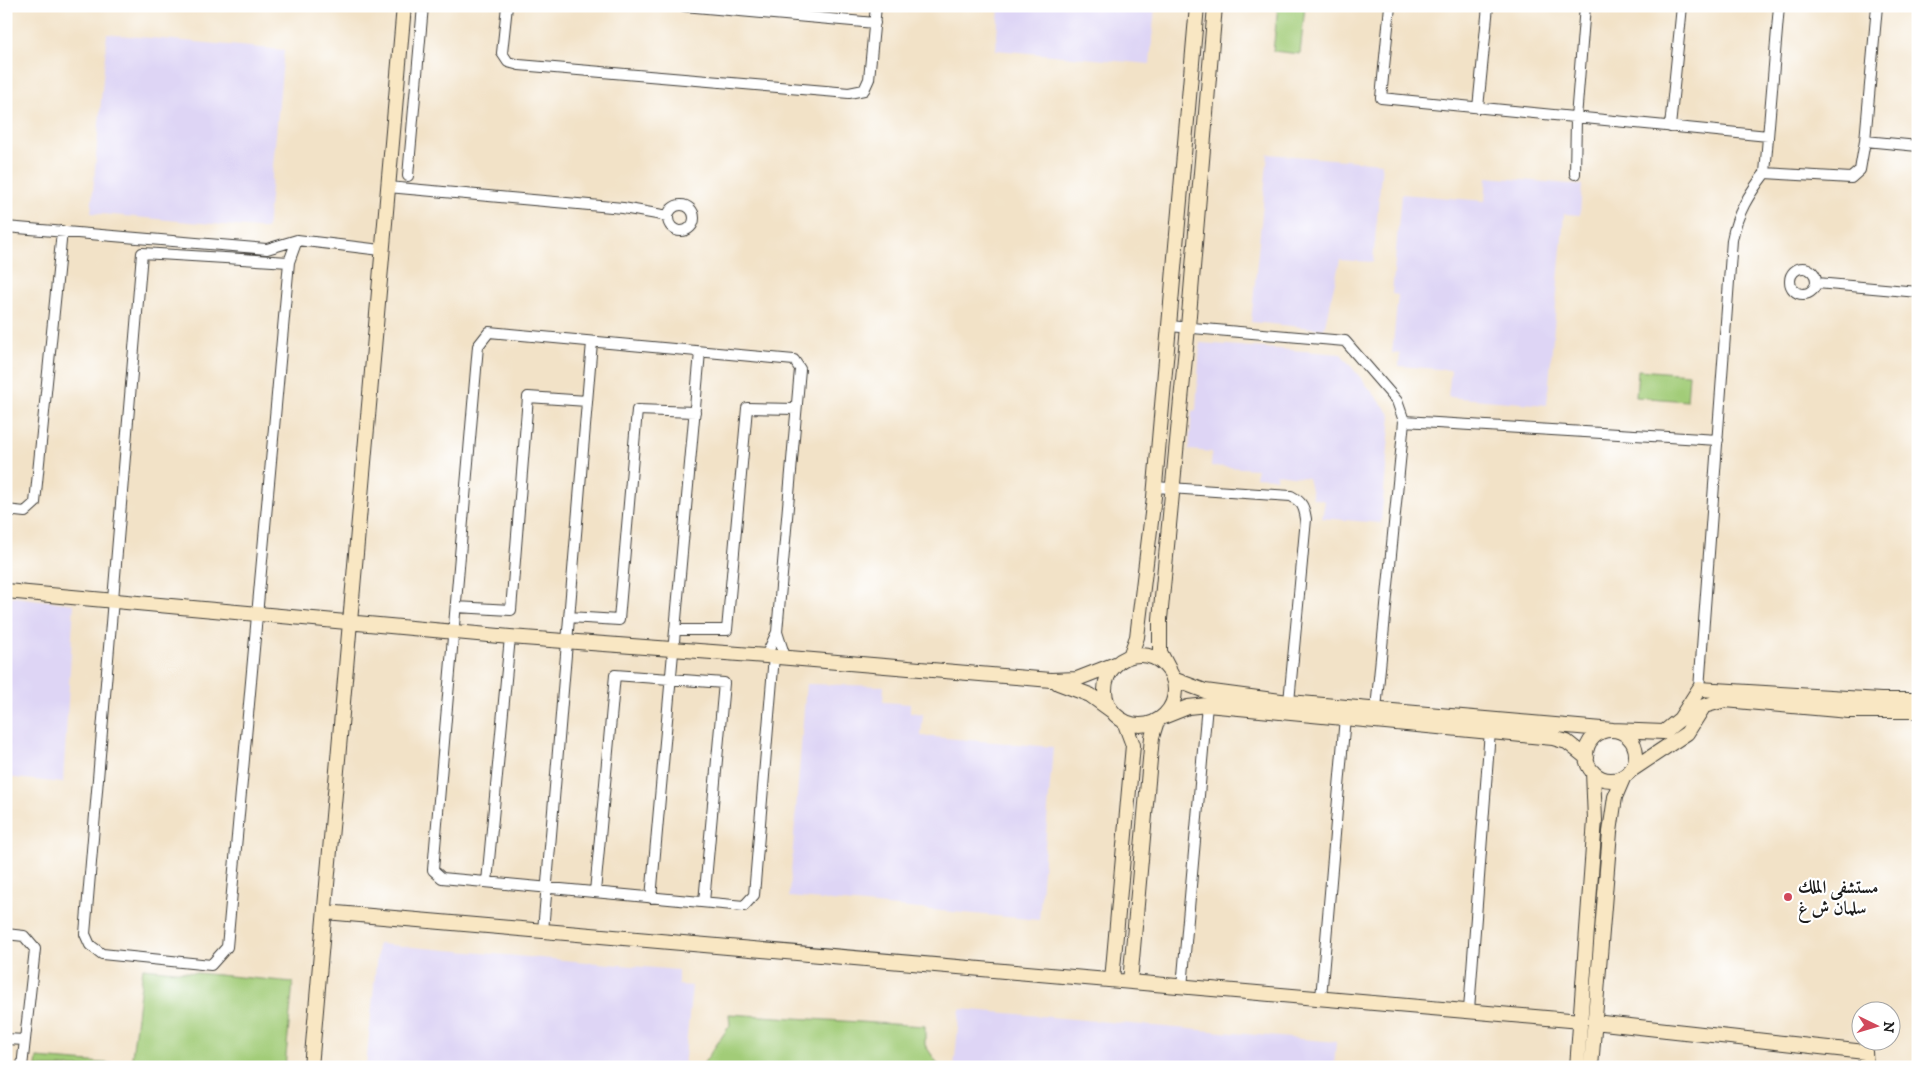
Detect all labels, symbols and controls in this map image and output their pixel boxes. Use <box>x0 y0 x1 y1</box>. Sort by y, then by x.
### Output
place label: مستشفى الملك سلمان ش غ <box>1798 877 1878 923</box>
marker: مستشفى الملك سلمان ش غ <box>1782 891 1794 903</box>
north arrow <box>1852 1000 1902 1050</box>
text: N <box>1878 1021 1897 1034</box>

